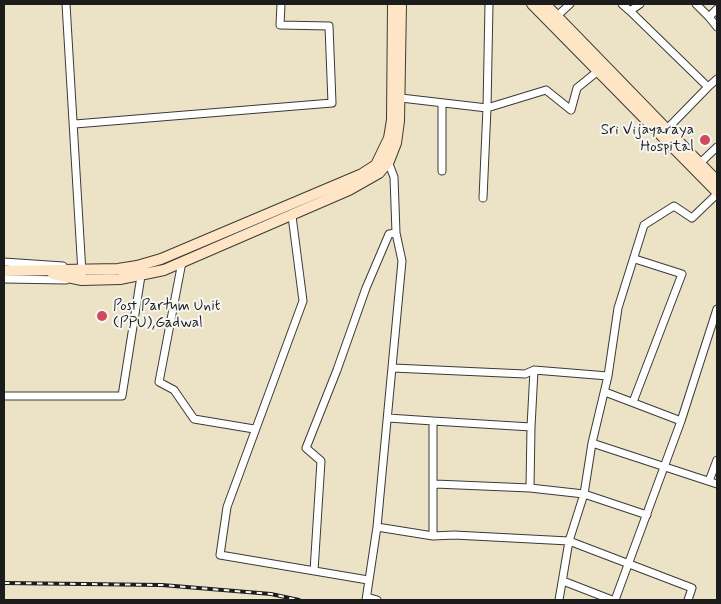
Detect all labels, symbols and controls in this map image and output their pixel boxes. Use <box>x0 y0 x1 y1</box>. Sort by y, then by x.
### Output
place label: Sri Vijayaraya Hospital <box>601 122 694 157</box>
marker: Sri Vijayaraya Hospital <box>698 133 712 147</box>
place label: Post Partum Unit (PPU),Gadwal <box>113 298 220 333</box>
marker: Post Partum Unit (PPU),Gadwal <box>95 309 109 323</box>

